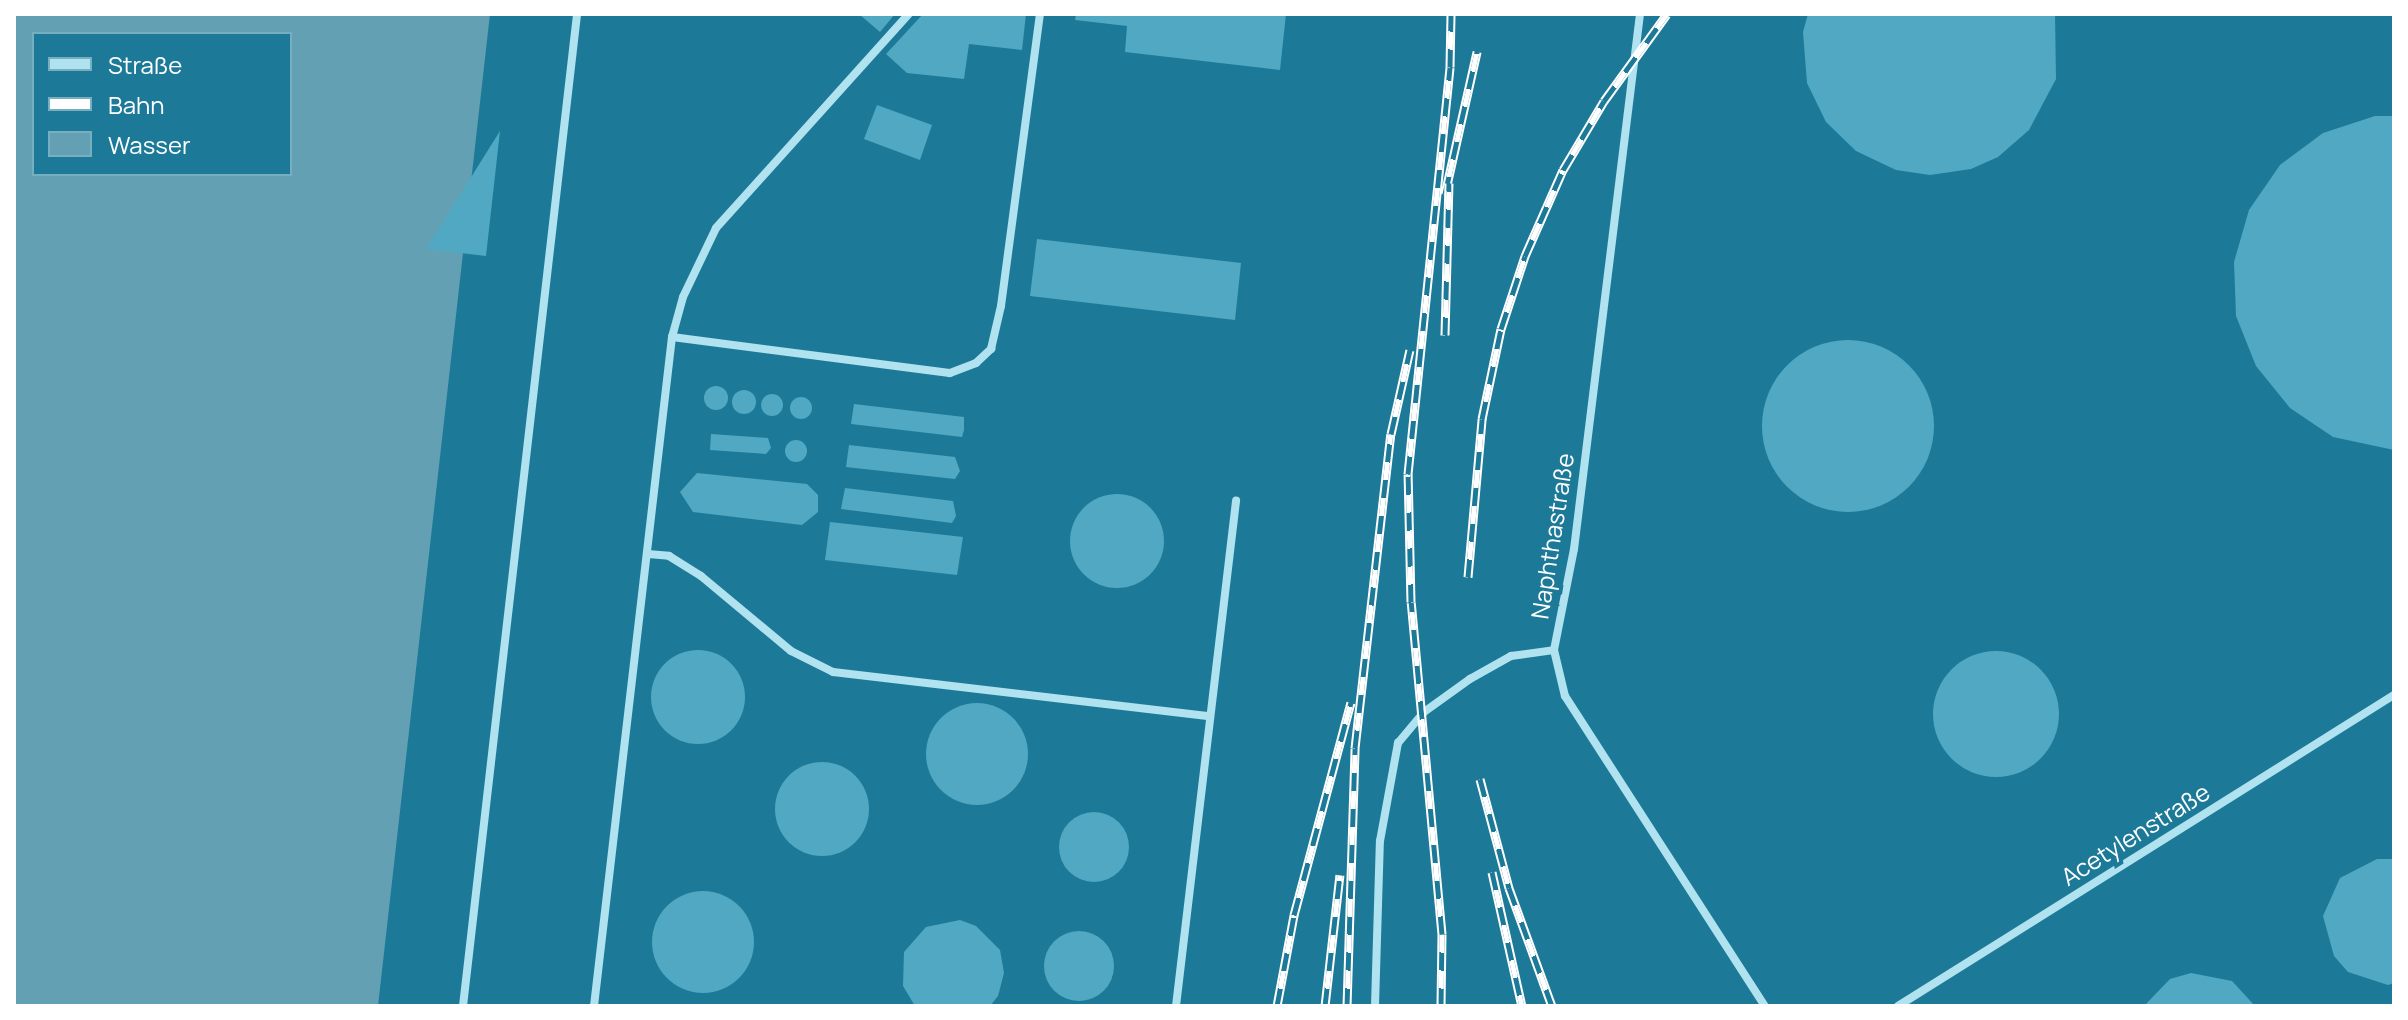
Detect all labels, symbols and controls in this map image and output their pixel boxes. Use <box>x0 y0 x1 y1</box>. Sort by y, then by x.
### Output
legend <box>32 32 292 176</box>
text: Straße <box>108 48 182 81</box>
text: Bahn <box>108 88 165 121</box>
text: Wasser <box>108 128 191 161</box>
street label: Naphthastraße <box>1525 451 1579 621</box>
street label: Acetylenstraße <box>2055 777 2215 891</box>

